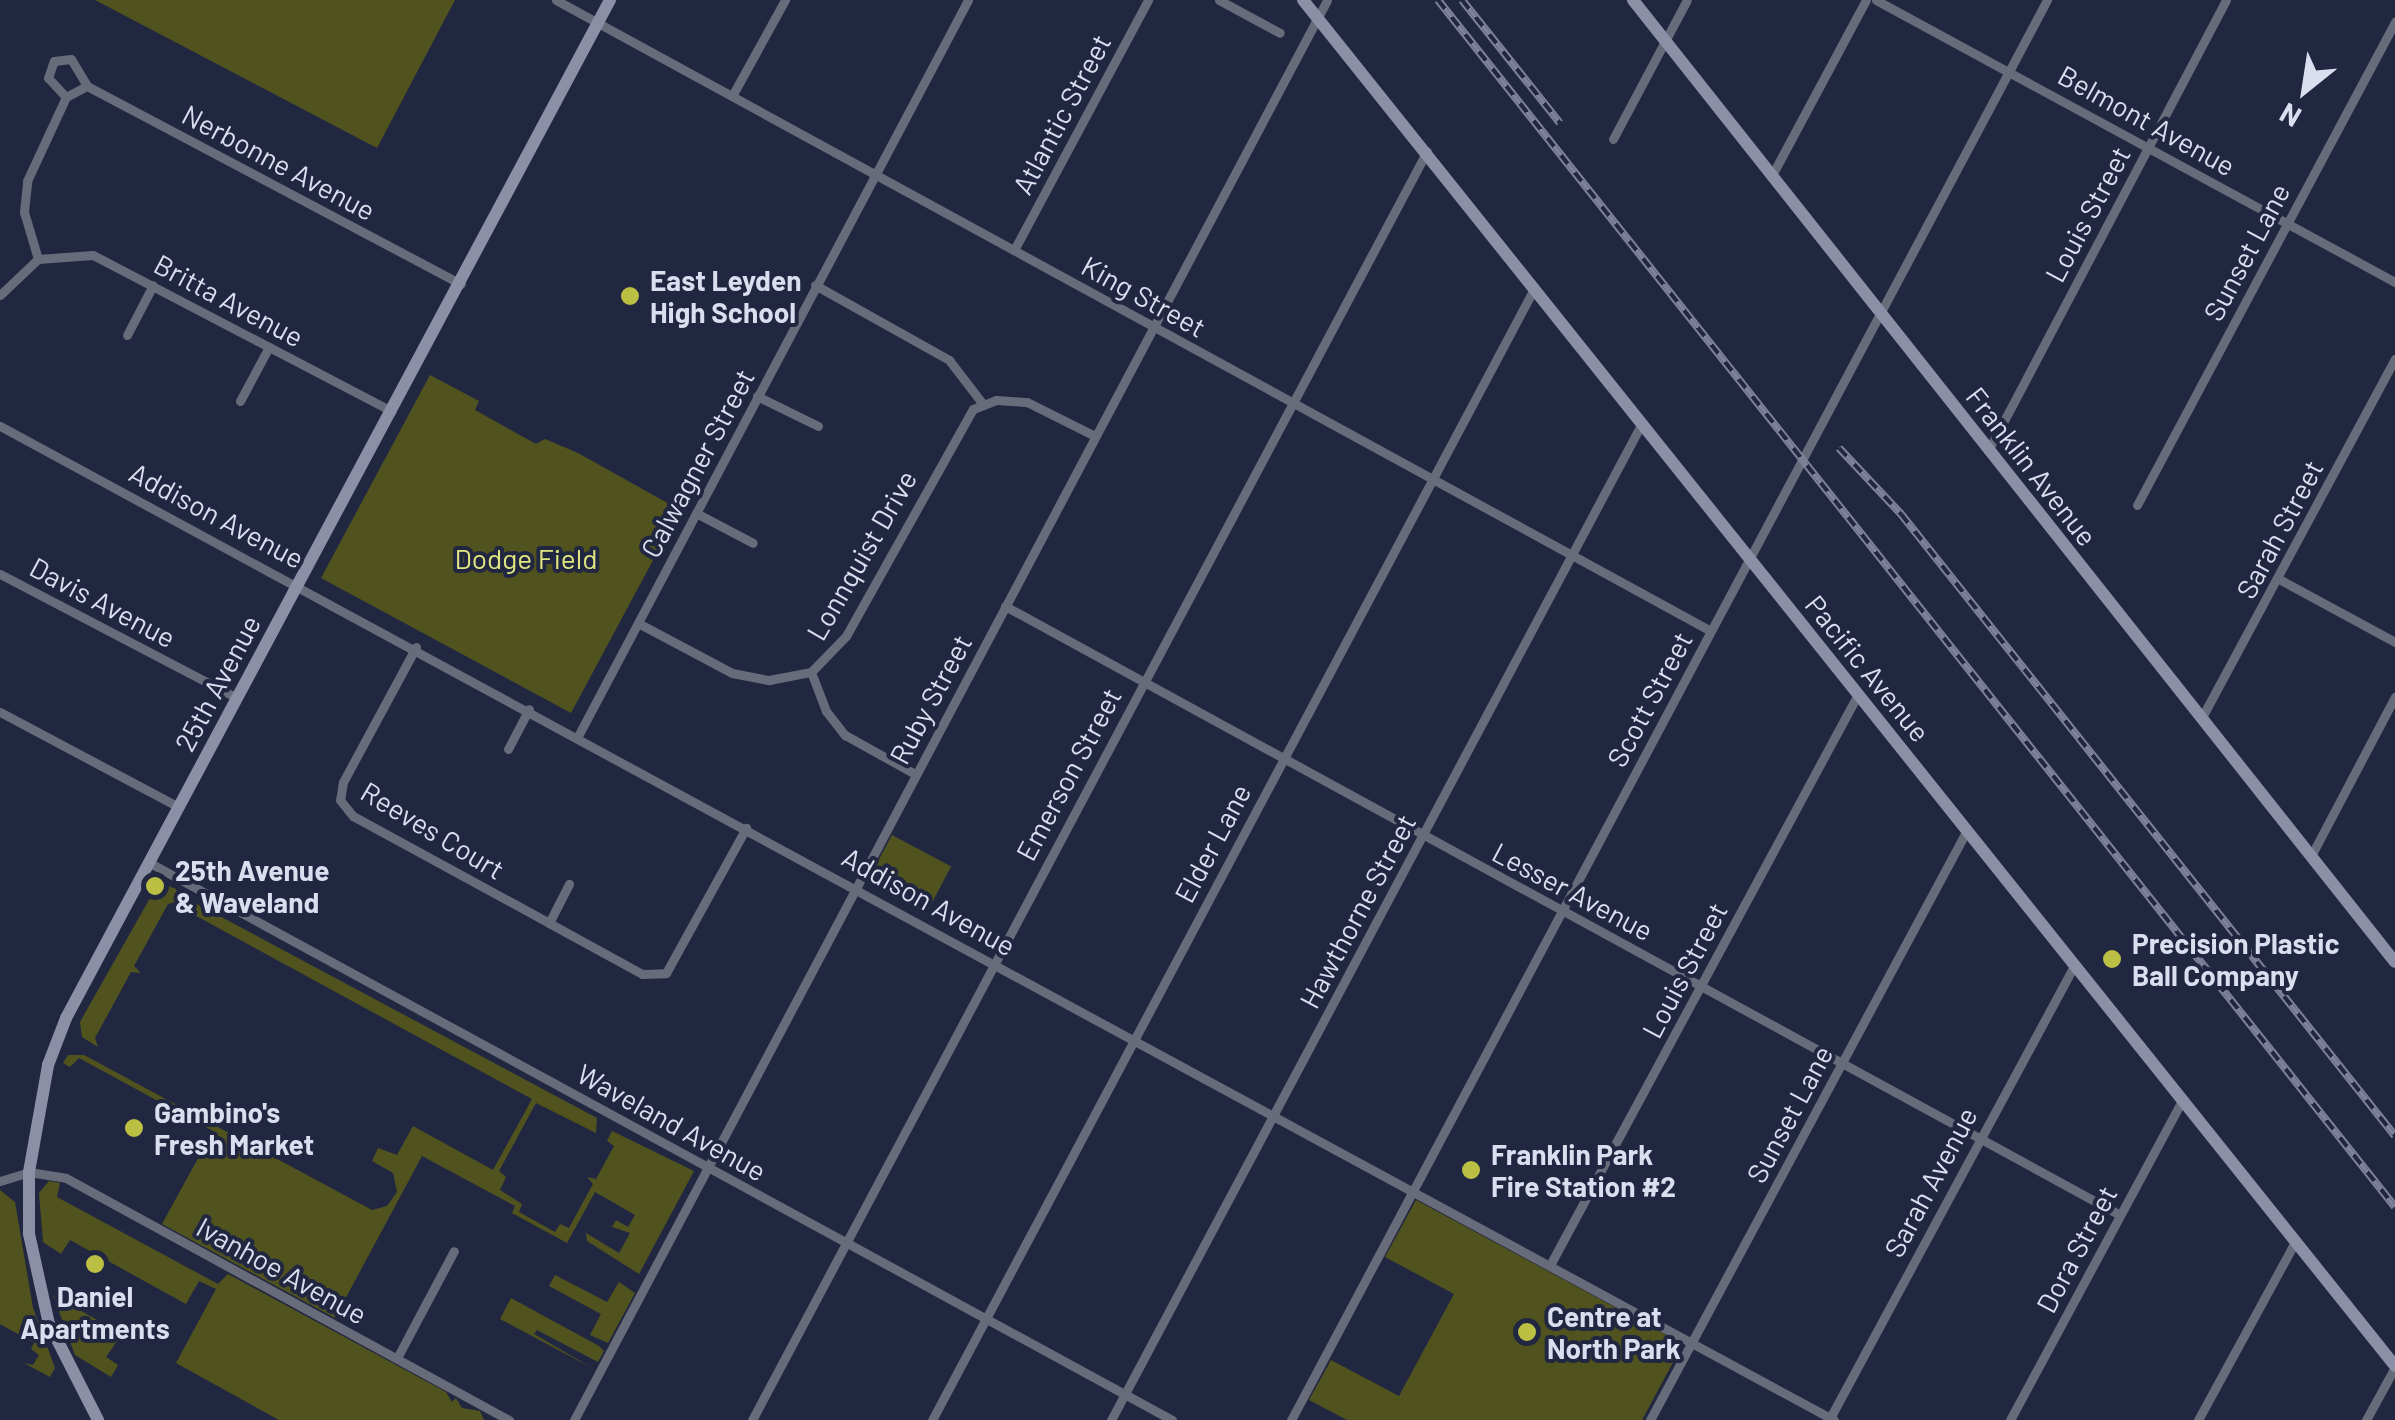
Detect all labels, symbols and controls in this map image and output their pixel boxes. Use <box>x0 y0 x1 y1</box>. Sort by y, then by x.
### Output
street label: Atlantic Street <box>1005 28 1117 200</box>
north arrow <box>2255 40 2355 140</box>
street label: Belmont Avenue <box>2053 58 2241 182</box>
street label: Nerbonne Avenue <box>177 97 381 227</box>
text: N <box>2273 97 2307 135</box>
street label: Louis Street <box>2037 140 2137 288</box>
street label: Sunset Lane <box>2196 178 2296 326</box>
street label: Britta Avenue <box>149 247 309 353</box>
street label: King Street <box>1076 248 1212 344</box>
place label: East Leyden High School <box>650 263 802 329</box>
marker: East Leyden High School <box>619 285 641 307</box>
street label: Calwagner Street <box>633 363 761 563</box>
street label: Franklin Avenue <box>1960 380 2104 552</box>
street label: Sarah Street <box>2228 454 2330 604</box>
street label: Addison Avenue <box>124 455 310 575</box>
street label: Lonnquist Drive <box>799 464 923 646</box>
park label: Dodge Field <box>454 541 598 575</box>
street label: Davis Avenue <box>25 550 181 654</box>
street label: Pacific Avenue <box>1799 588 1937 748</box>
street label: 25th Avenue <box>167 609 267 757</box>
street label: Scott Street <box>1599 626 1699 772</box>
street label: Ruby Street <box>882 628 978 770</box>
street label: Emerson Street <box>1008 682 1128 866</box>
street label: Reeves Court <box>355 774 511 886</box>
street label: Elder Lane <box>1167 778 1257 908</box>
street label: Hawthorne Street <box>1292 808 1422 1014</box>
street label: Lesser Avenue <box>1487 835 1659 947</box>
street label: Addison Avenue <box>837 840 1021 962</box>
place label: 25th Avenue & Waveland <box>175 853 329 919</box>
marker: 25th Avenue & Waveland <box>144 875 166 897</box>
street label: Louis Street <box>1634 896 1734 1044</box>
place label: Precision Plastic Ball Company <box>2132 926 2339 992</box>
marker: Precision Plastic Ball Company <box>2101 948 2123 970</box>
street label: Sunset Lane <box>1739 1040 1839 1188</box>
street label: Waveland Avenue <box>572 1056 772 1188</box>
place label: Gambino's Fresh Market <box>154 1095 314 1161</box>
street label: Sarah Avenue <box>1876 1101 1984 1263</box>
marker: Gambino's Fresh Market <box>123 1117 145 1139</box>
place label: Franklin Park Fire Station #2 <box>1491 1137 1676 1203</box>
marker: Franklin Park Fire Station #2 <box>1460 1159 1482 1181</box>
street label: Dora Street <box>2029 1180 2123 1318</box>
street label: Ivanhoe Avenue <box>191 1209 373 1331</box>
marker: Daniel Apartments <box>84 1253 106 1275</box>
place label: Daniel Apartments <box>20 1279 170 1345</box>
place label: Centre at North Park <box>1547 1299 1681 1365</box>
marker: Centre at North Park <box>1516 1321 1538 1343</box>

